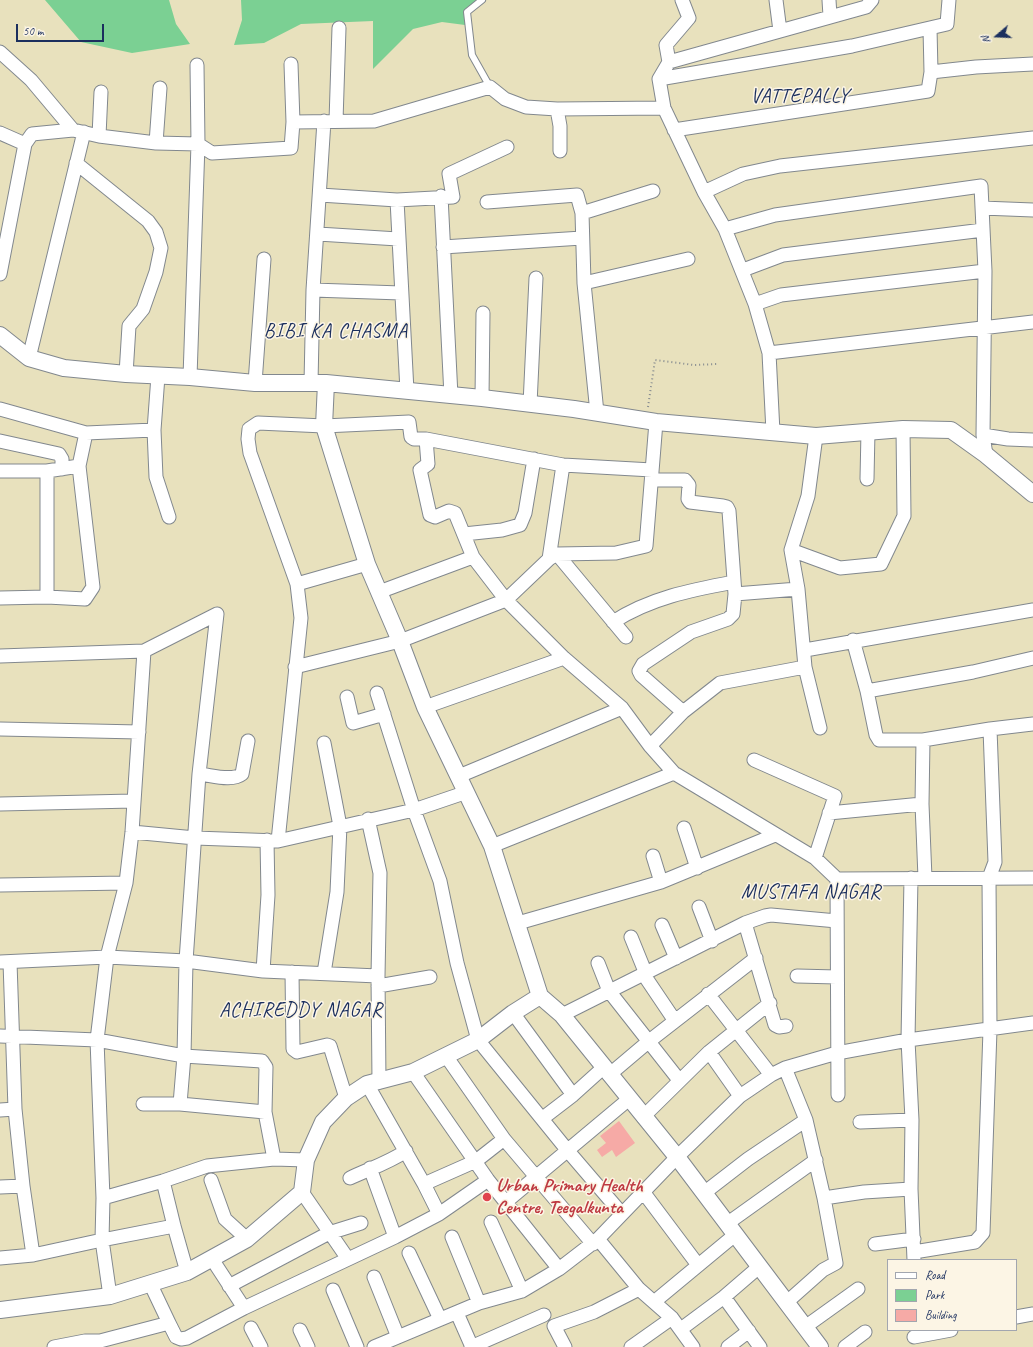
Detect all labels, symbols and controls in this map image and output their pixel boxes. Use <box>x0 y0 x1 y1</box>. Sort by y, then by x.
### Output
scale bar <box>18 16 106 42</box>
north arrow <box>977 16 1017 56</box>
text: 50 m <box>23 23 43 39</box>
text: N <box>978 34 993 45</box>
district label: VATTEPALLY <box>751 85 849 109</box>
district label: BIBI KA CHASMA <box>264 320 408 344</box>
district label: MUSTAFA NAGAR <box>741 881 881 905</box>
district label: ACHIREDDY NAGAR <box>220 999 382 1023</box>
place label: Urban Primary Health Centre, Teegalkunta <box>496 1175 643 1219</box>
marker: Urban Primary Health Centre, Teegalkunta <box>481 1191 493 1203</box>
legend <box>887 1259 1017 1331</box>
text: Road <box>925 1267 945 1283</box>
text: Park <box>925 1287 944 1303</box>
text: Building <box>925 1307 957 1323</box>

